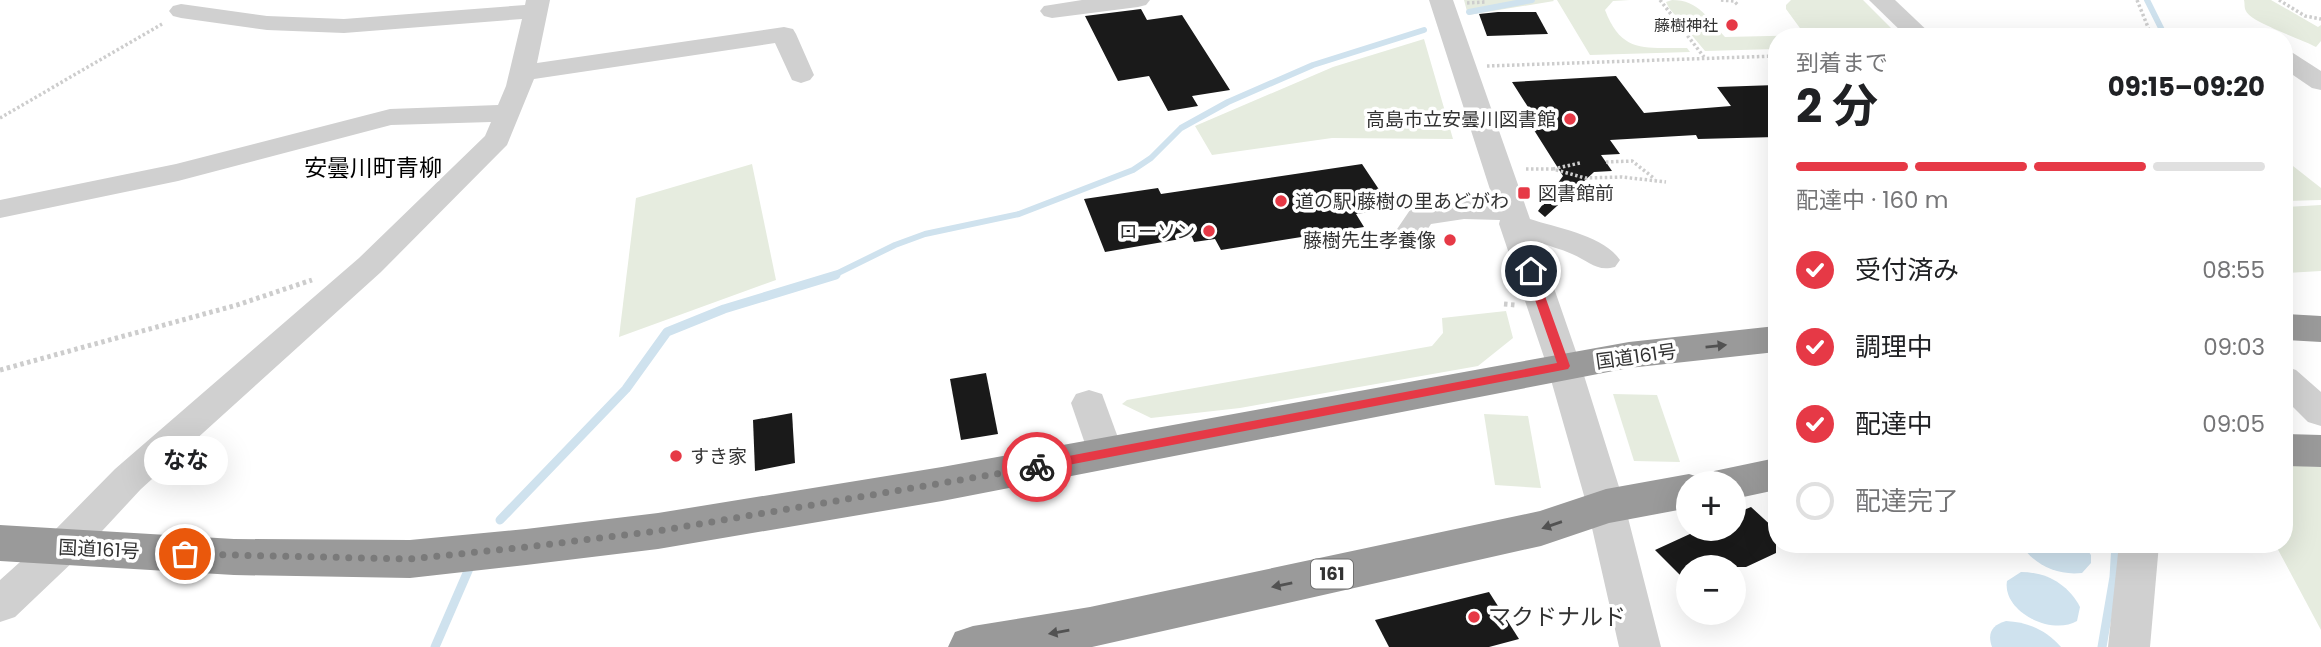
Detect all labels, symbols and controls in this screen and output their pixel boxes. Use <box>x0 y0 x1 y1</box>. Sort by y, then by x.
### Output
place label: 藤樹神社 <box>1654 14 1718 37</box>
marker: 藤樹神社 <box>1724 17 1740 33</box>
text: 到着まで <box>1796 47 1888 79</box>
text: 09:15–09:20 <box>2108 69 2265 105</box>
text: 2 分 <box>1796 74 1878 138</box>
place label: 高島市立安曇川図書館 <box>1366 106 1556 133</box>
marker: 高島市立安曇川図書館 <box>1562 111 1578 127</box>
district label: 安曇川町青柳 <box>304 152 442 184</box>
place label: 図書館前 <box>1538 180 1614 207</box>
text: 配達中 · 160 m <box>1796 184 1948 216</box>
marker: 図書館前 <box>1516 185 1532 201</box>
place label: 道の駅 藤樹の里あどがわ <box>1295 188 1509 215</box>
marker: 道の駅 藤樹の里あどがわ <box>1273 193 1289 209</box>
place label: ローソン <box>1119 218 1195 245</box>
marker: ローソン <box>1201 223 1217 239</box>
place label: 藤樹先生孝養像 <box>1303 227 1436 254</box>
marker: 藤樹先生孝養像 <box>1442 232 1458 248</box>
pin <box>1501 241 1561 301</box>
icon: check <box>1796 251 1834 289</box>
icon: home <box>1512 252 1550 290</box>
text: 受付済み <box>1855 252 1959 288</box>
text: 08:55 <box>2202 254 2265 286</box>
icon: check <box>1796 328 1834 366</box>
text: 調理中 <box>1855 329 1933 365</box>
text: 09:03 <box>2203 331 2265 363</box>
street label: 国道161号 <box>1594 337 1678 376</box>
one-way arrow <box>1705 340 1727 351</box>
icon: check <box>1796 405 1834 443</box>
text: 配達中 <box>1855 406 1933 442</box>
text: 09:05 <box>2202 408 2265 440</box>
courier <box>1002 432 1072 502</box>
callout: なな <box>143 435 227 484</box>
place label: すき家 <box>690 443 747 470</box>
text: なな <box>163 444 209 476</box>
marker: すき家 <box>668 448 684 464</box>
icon: bike <box>1018 448 1056 486</box>
map controls <box>1676 471 1746 625</box>
button: + <box>1676 471 1746 541</box>
text: 配達完了 <box>1855 483 1959 519</box>
one-way arrow <box>1541 520 1562 531</box>
pin <box>155 524 215 584</box>
street label: 国道161号 <box>58 534 140 565</box>
icon: bag <box>166 535 204 573</box>
button: − <box>1676 555 1746 625</box>
road number: 161 <box>1311 560 1353 588</box>
one-way arrow <box>1271 580 1293 591</box>
place label: マクドナルド <box>1488 601 1626 633</box>
marker: マクドナルド <box>1466 609 1482 625</box>
one-way arrow <box>1048 627 1070 638</box>

